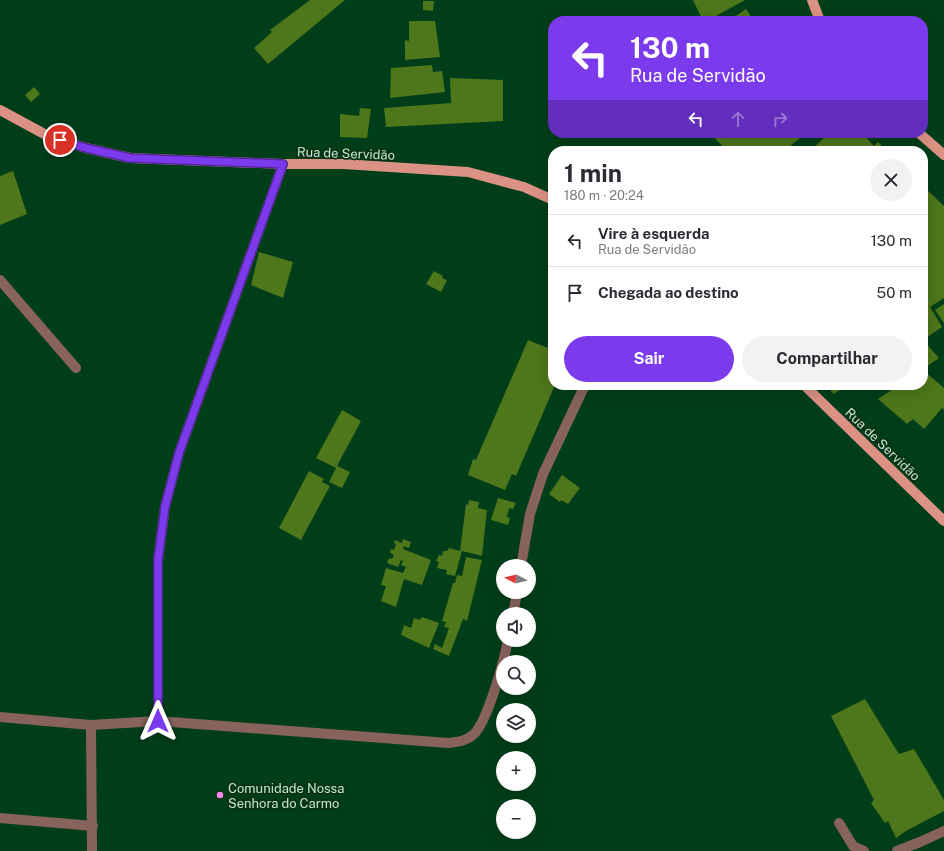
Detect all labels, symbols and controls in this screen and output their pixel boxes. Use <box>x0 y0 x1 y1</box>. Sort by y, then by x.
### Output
text: 130 m <box>630 31 710 64</box>
icon: left <box>564 32 616 84</box>
text: Rua de Servidão <box>630 65 766 86</box>
icon: left <box>685 108 707 130</box>
icon: ahead <box>727 108 749 130</box>
icon: right <box>769 108 791 130</box>
pin <box>43 123 77 157</box>
icon: arrive <box>49 129 71 151</box>
street label: Rua de Servidão <box>297 144 395 163</box>
text: 1 min <box>564 159 622 187</box>
button: close <box>870 159 912 201</box>
text: 180 m · 20:24 <box>564 188 644 203</box>
text: Vire à esquerda <box>598 225 710 242</box>
icon: left <box>564 230 586 252</box>
text: 130 m <box>871 232 912 249</box>
text: Rua de Servidão <box>598 242 696 257</box>
icon: arrive <box>564 282 586 304</box>
text: Chegada ao destino <box>598 284 739 301</box>
text: 50 m <box>877 284 912 301</box>
button: Sair <box>564 336 734 382</box>
button: Compartilhar <box>742 336 912 382</box>
street label: Rua de Servidão <box>842 405 923 484</box>
north arrow <box>496 559 536 599</box>
map controls <box>496 559 536 839</box>
button: sound <box>496 607 536 647</box>
button: search <box>496 655 536 695</box>
position arrow <box>137 700 179 742</box>
button: layers <box>496 703 536 743</box>
button: + <box>496 751 536 791</box>
place label: Comunidade Nossa Senhora do Carmo <box>228 781 344 811</box>
marker: Comunidade Nossa Senhora do Carmo <box>215 790 225 800</box>
button: − <box>496 799 536 839</box>

